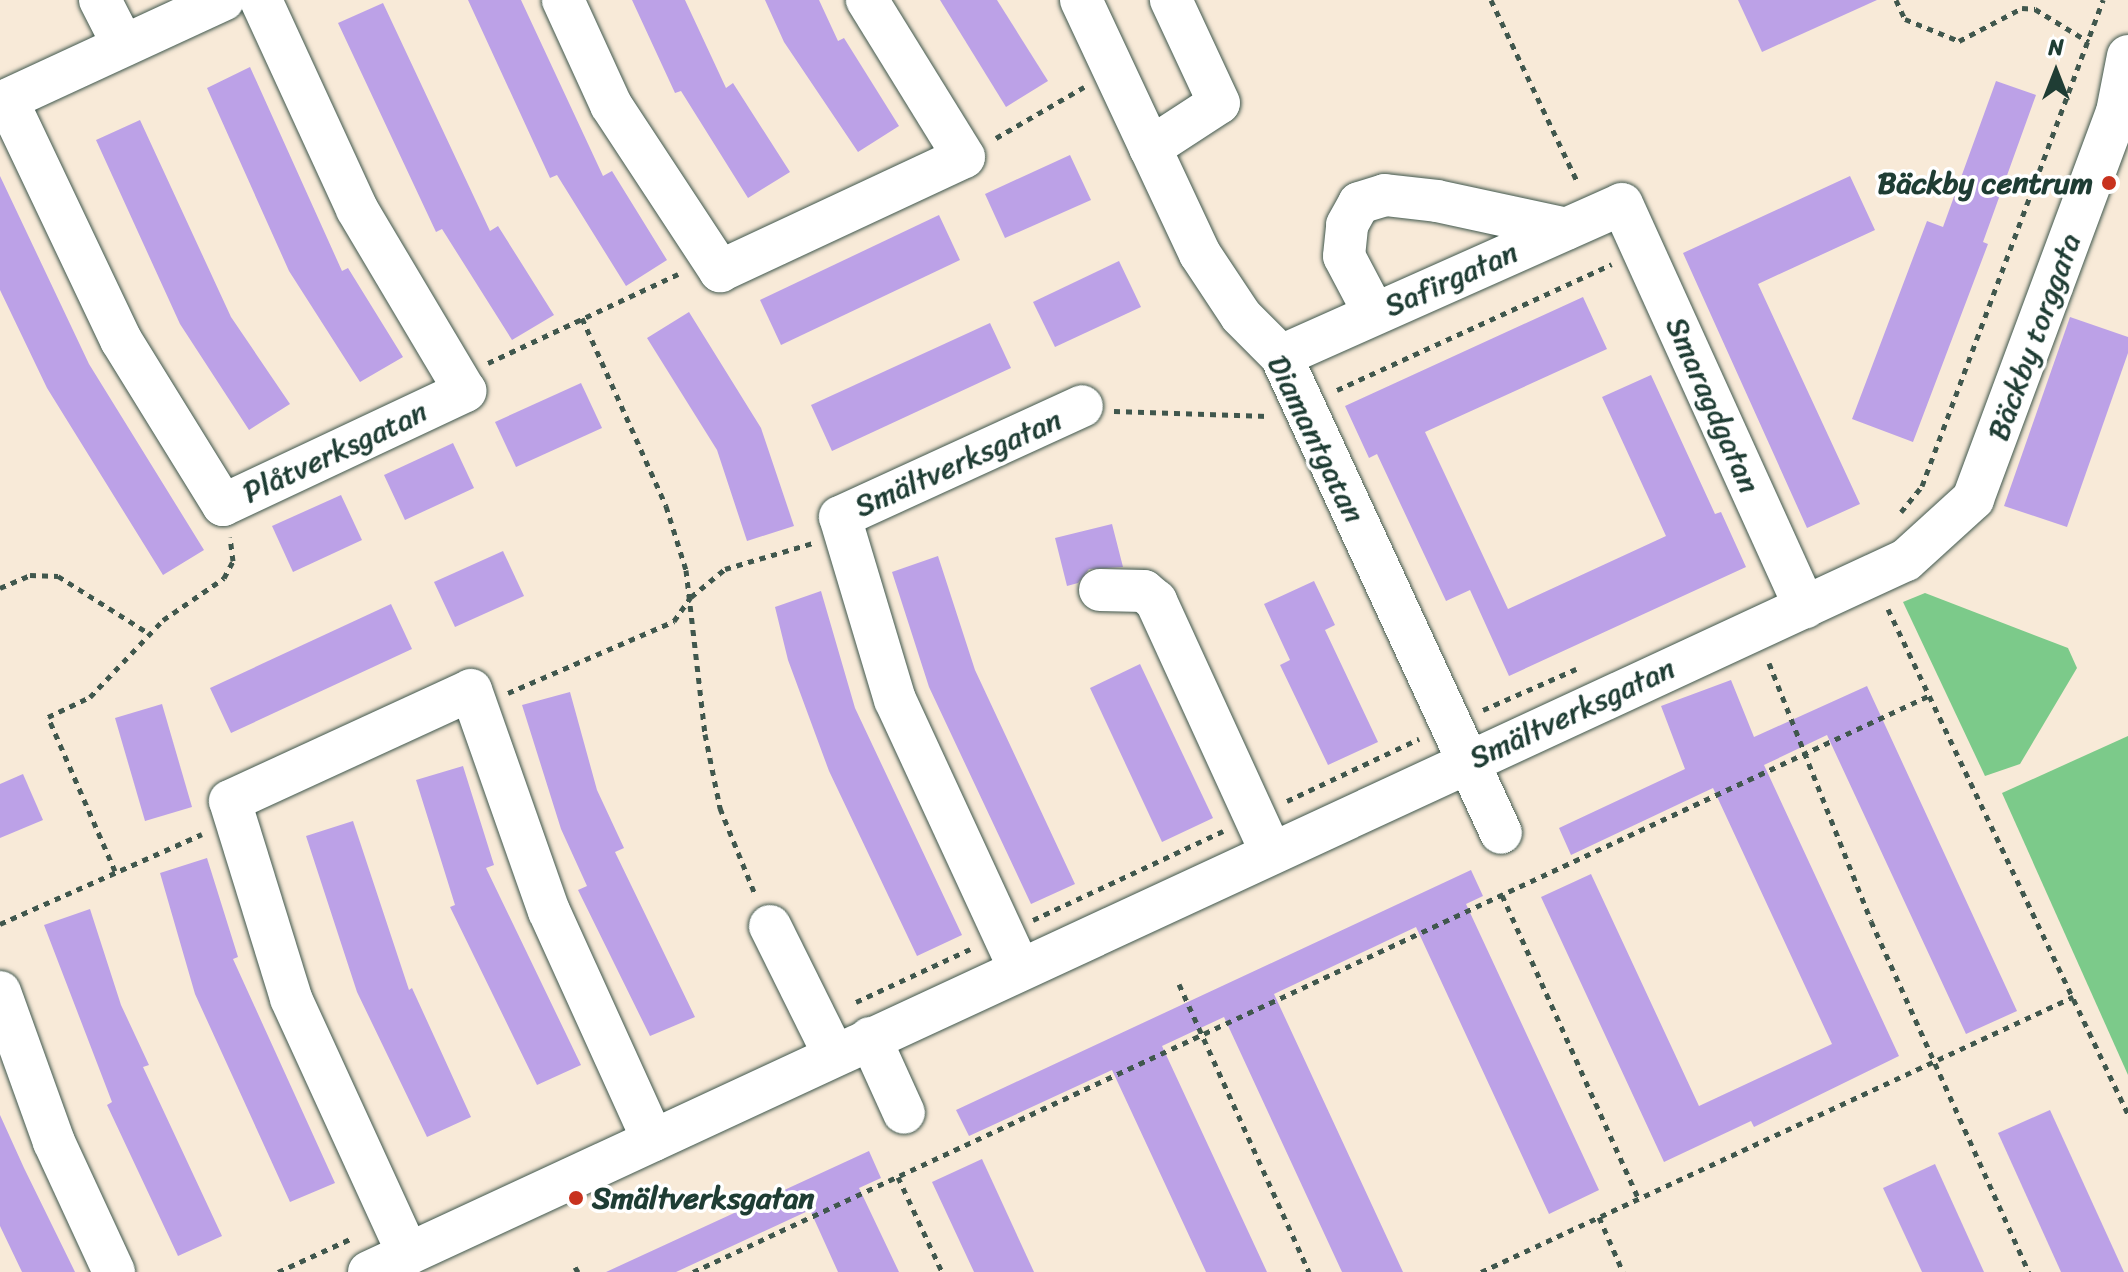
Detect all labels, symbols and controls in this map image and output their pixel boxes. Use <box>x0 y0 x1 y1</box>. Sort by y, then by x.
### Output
text: N <box>2048 28 2064 67</box>
north arrow <box>2016 32 2096 112</box>
place label: Bäckby centrum <box>1879 165 2093 201</box>
marker: Bäckby centrum <box>2100 174 2118 192</box>
street label: Bäckby torggata <box>1980 228 2088 446</box>
street label: Safirgatan <box>1379 234 1523 324</box>
street label: Smaragdgatan <box>1658 311 1768 499</box>
street label: Diamantgatan <box>1260 349 1372 529</box>
street label: Plåtverksgatan <box>237 394 433 510</box>
street label: Smältverksgatan <box>849 401 1067 525</box>
street label: Smältverksgatan <box>1464 650 1680 776</box>
place label: Smältverksgatan <box>592 1180 815 1216</box>
marker: Smältverksgatan <box>567 1189 585 1207</box>

